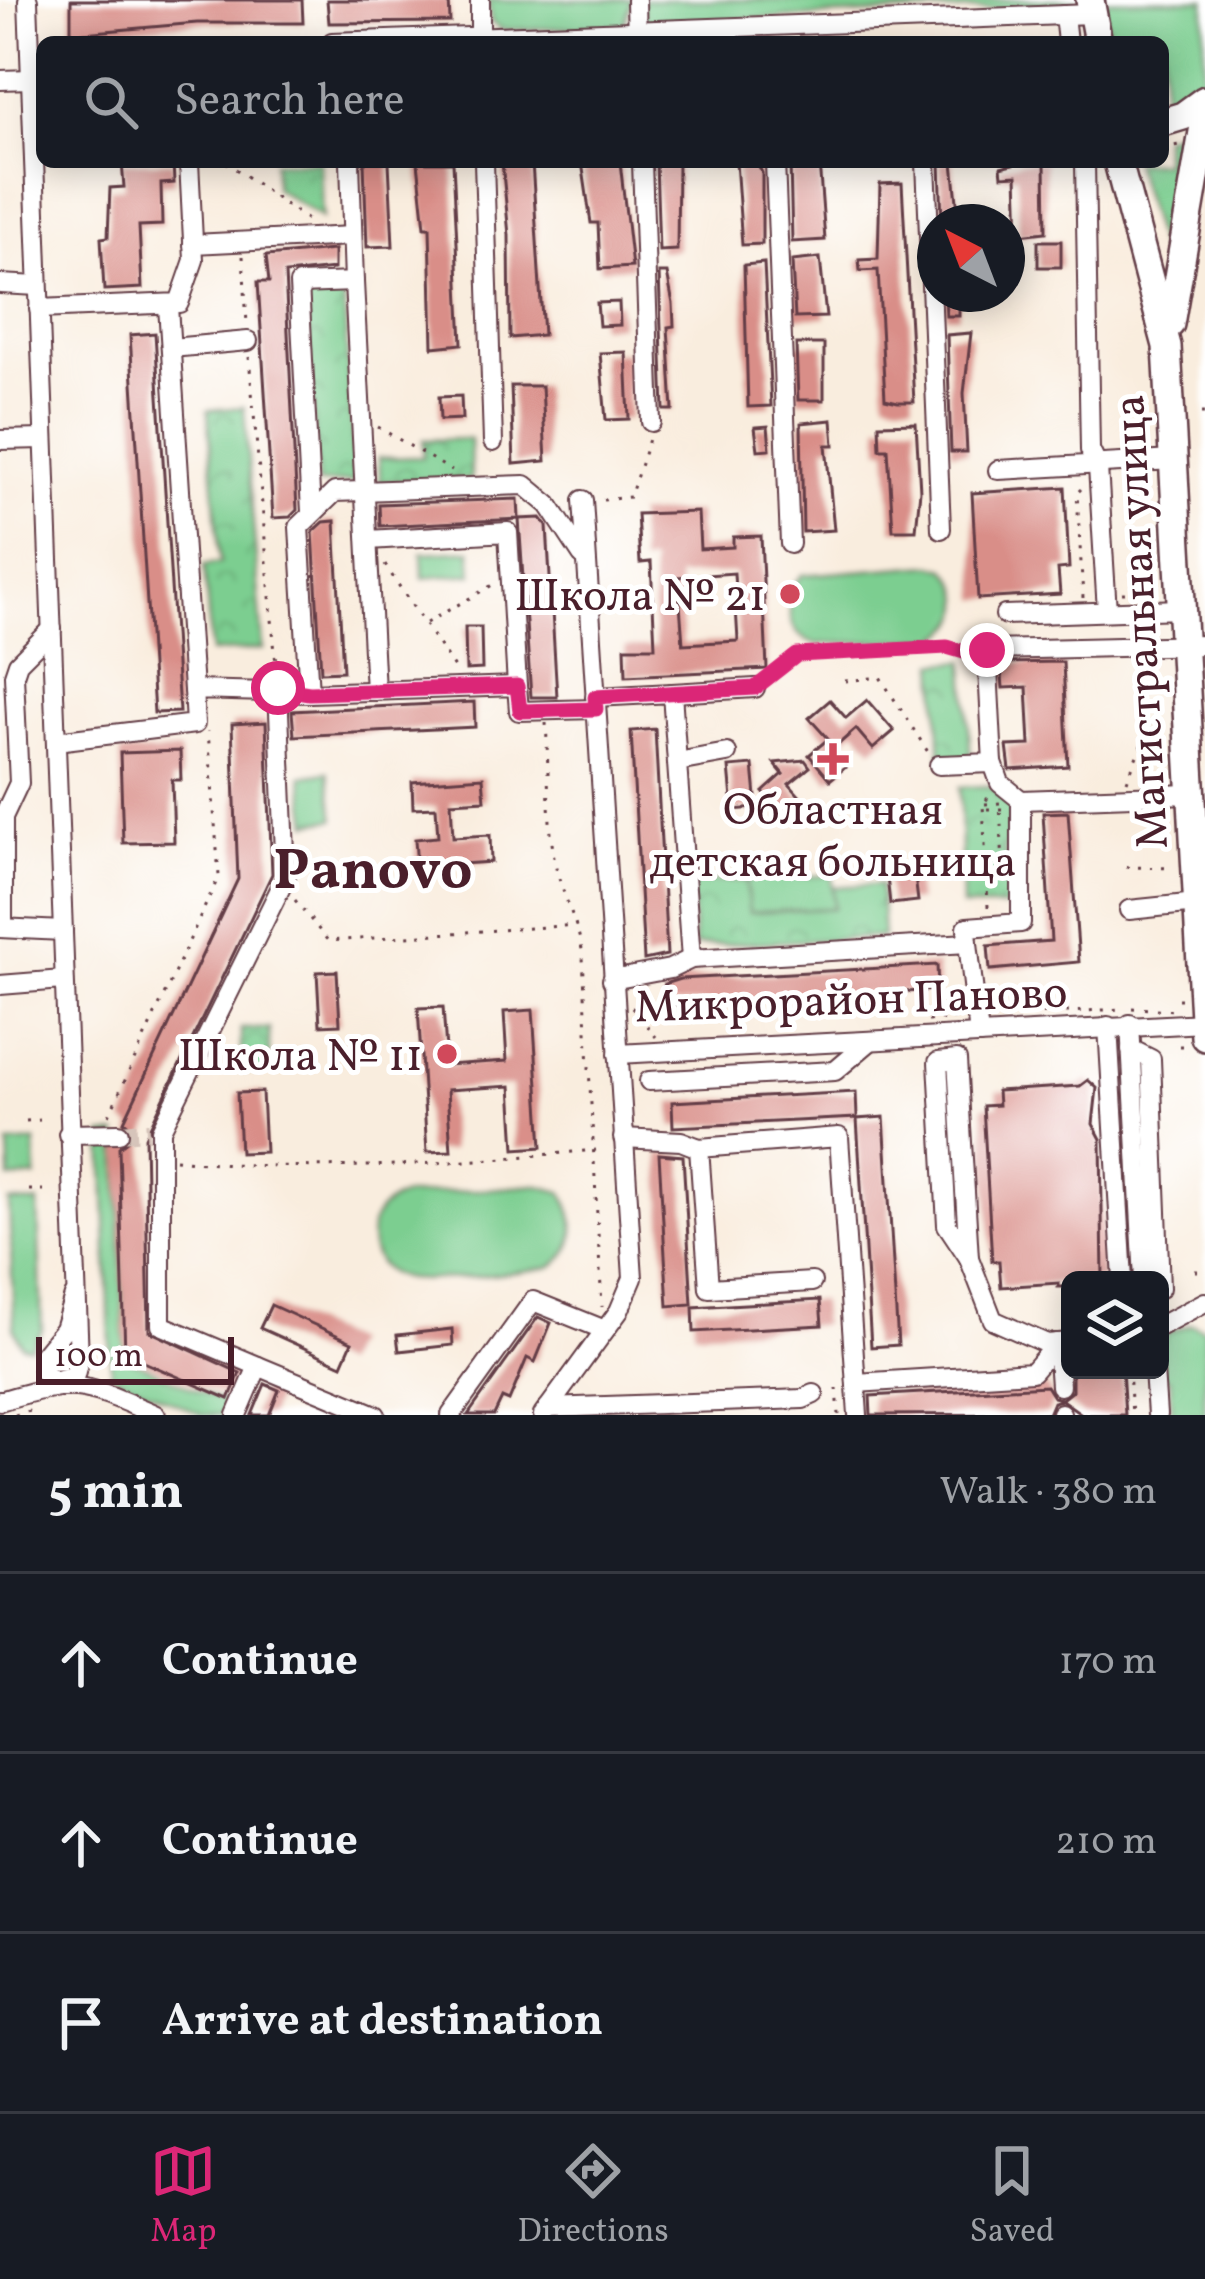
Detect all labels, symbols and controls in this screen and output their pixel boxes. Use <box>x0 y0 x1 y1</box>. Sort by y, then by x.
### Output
search box <box>36 36 1169 168</box>
icon: search <box>78 69 144 135</box>
text: Search here <box>174 71 405 134</box>
north arrow <box>917 204 1025 312</box>
street label: Магистральная улица <box>1100 393 1187 851</box>
place label: Школа № 21 <box>514 567 766 630</box>
marker: Школа № 21 <box>777 581 803 607</box>
route end <box>960 623 1014 677</box>
route start <box>251 661 305 715</box>
marker: Областная детская больница <box>817 743 849 775</box>
place label: Областная детская больница <box>649 781 1017 896</box>
district label: Panovo <box>273 834 473 913</box>
street label: Микрорайон Паново <box>634 963 1069 1042</box>
place label: Школа № 11 <box>178 1027 423 1090</box>
marker: Школа № 11 <box>434 1041 460 1067</box>
map controls <box>1061 1271 1169 1379</box>
button: layers <box>1061 1271 1169 1379</box>
scale bar <box>36 1331 234 1384</box>
text: 100 m <box>54 1335 143 1381</box>
text: 5 min <box>48 1458 184 1529</box>
text: Walk · 380 m <box>939 1466 1157 1520</box>
icon: ahead <box>48 1630 114 1696</box>
text: Continue <box>162 1631 358 1694</box>
text: 170 m <box>1059 1636 1157 1690</box>
icon: ahead <box>48 1810 114 1876</box>
text: Continue <box>162 1811 358 1874</box>
text: 210 m <box>1055 1816 1157 1870</box>
icon: arrive <box>48 1990 114 2056</box>
text: Arrive at destination <box>162 1991 603 2054</box>
tab: Map <box>150 2138 217 2256</box>
tab: Directions <box>517 2138 669 2256</box>
tab: Saved <box>970 2138 1055 2256</box>

